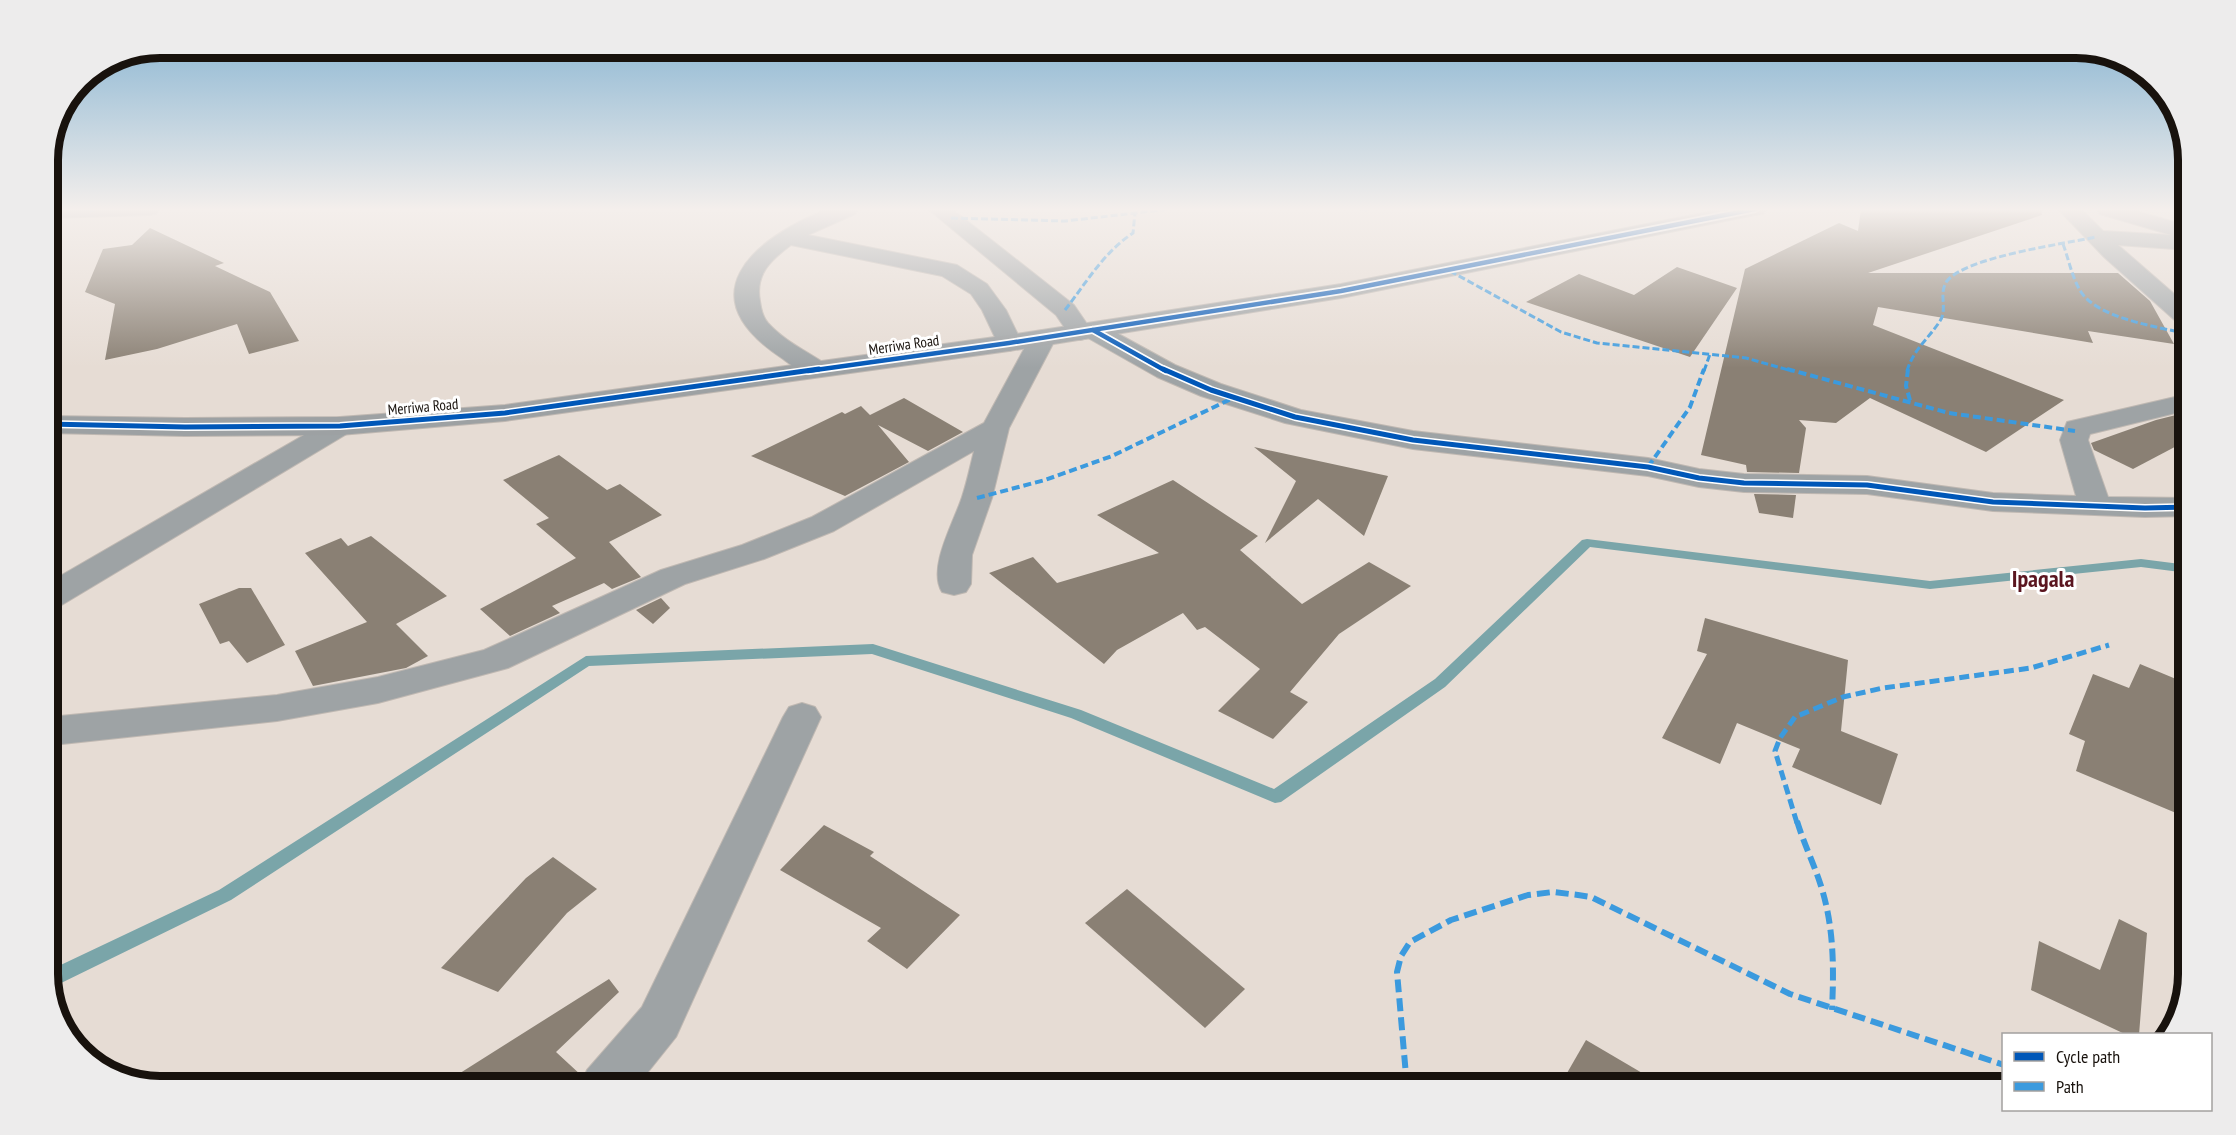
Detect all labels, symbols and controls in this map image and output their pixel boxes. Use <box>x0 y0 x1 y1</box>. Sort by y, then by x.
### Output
street label: Merriwa Road <box>868 330 940 359</box>
street label: Merriwa Road <box>387 394 459 419</box>
district label: Ipagala <box>2012 563 2074 594</box>
legend <box>2002 1033 2212 1111</box>
text: Cycle path <box>2056 1045 2120 1068</box>
text: Path <box>2056 1075 2084 1098</box>

